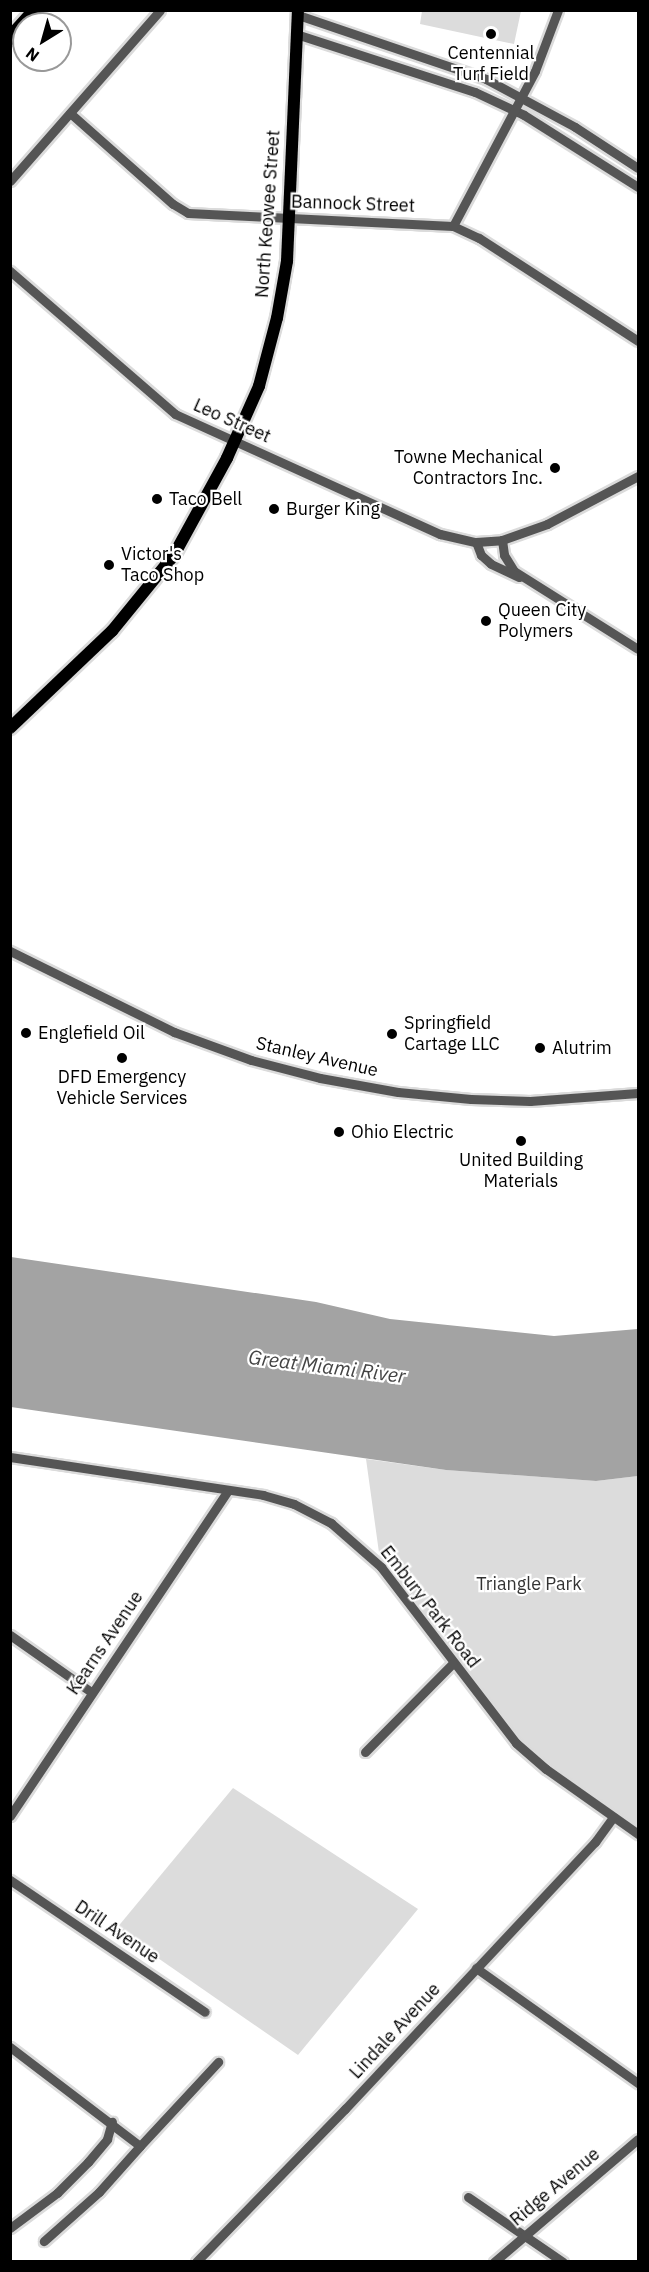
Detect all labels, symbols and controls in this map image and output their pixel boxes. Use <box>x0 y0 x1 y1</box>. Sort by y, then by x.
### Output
north arrow <box>12 12 72 72</box>
marker: Centennial Turf Field <box>484 27 498 41</box>
text: N <box>22 43 43 66</box>
place label: Centennial Turf Field <box>448 43 534 86</box>
street label: North Keowee Street <box>251 129 285 299</box>
street label: Bannock Street <box>291 191 415 217</box>
street label: Leo Street <box>190 394 274 448</box>
place label: Towne Mechanical Contractors Inc. <box>394 447 543 490</box>
marker: Towne Mechanical Contractors Inc. <box>548 461 562 475</box>
place label: Taco Bell <box>169 488 242 510</box>
marker: Taco Bell <box>150 492 164 506</box>
place label: Burger King <box>286 498 380 520</box>
marker: Burger King <box>267 502 281 516</box>
place label: Victor's Taco Shop <box>121 544 204 586</box>
marker: Victor's Taco Shop <box>102 558 116 572</box>
place label: Queen City Polymers <box>498 600 586 642</box>
marker: Queen City Polymers <box>479 614 493 628</box>
place label: Springfield Cartage LLC <box>404 1013 500 1056</box>
place label: Englefield Oil <box>38 1022 145 1044</box>
marker: Englefield Oil <box>19 1026 33 1040</box>
marker: Springfield Cartage LLC <box>385 1027 399 1041</box>
street label: Stanley Avenue <box>254 1032 380 1082</box>
place label: Alutrim <box>552 1037 612 1059</box>
marker: Alutrim <box>533 1041 547 1055</box>
marker: DFD Emergency Vehicle Services <box>115 1051 129 1065</box>
place label: DFD Emergency Vehicle Services <box>56 1067 188 1110</box>
place label: Ohio Electric <box>351 1121 454 1143</box>
marker: Ohio Electric <box>332 1125 346 1139</box>
marker: United Building Materials <box>514 1134 528 1148</box>
place label: United Building Materials <box>459 1150 583 1192</box>
water label: Great Miami River <box>247 1344 407 1388</box>
street label: Embury Park Road <box>376 1542 484 1672</box>
park label: Triangle Park <box>476 1573 582 1595</box>
street label: Kearns Avenue <box>62 1587 148 1699</box>
street label: Drill Avenue <box>71 1896 163 1968</box>
street label: Lindale Avenue <box>345 1979 445 2083</box>
street label: Ridge Avenue <box>506 2143 604 2231</box>

